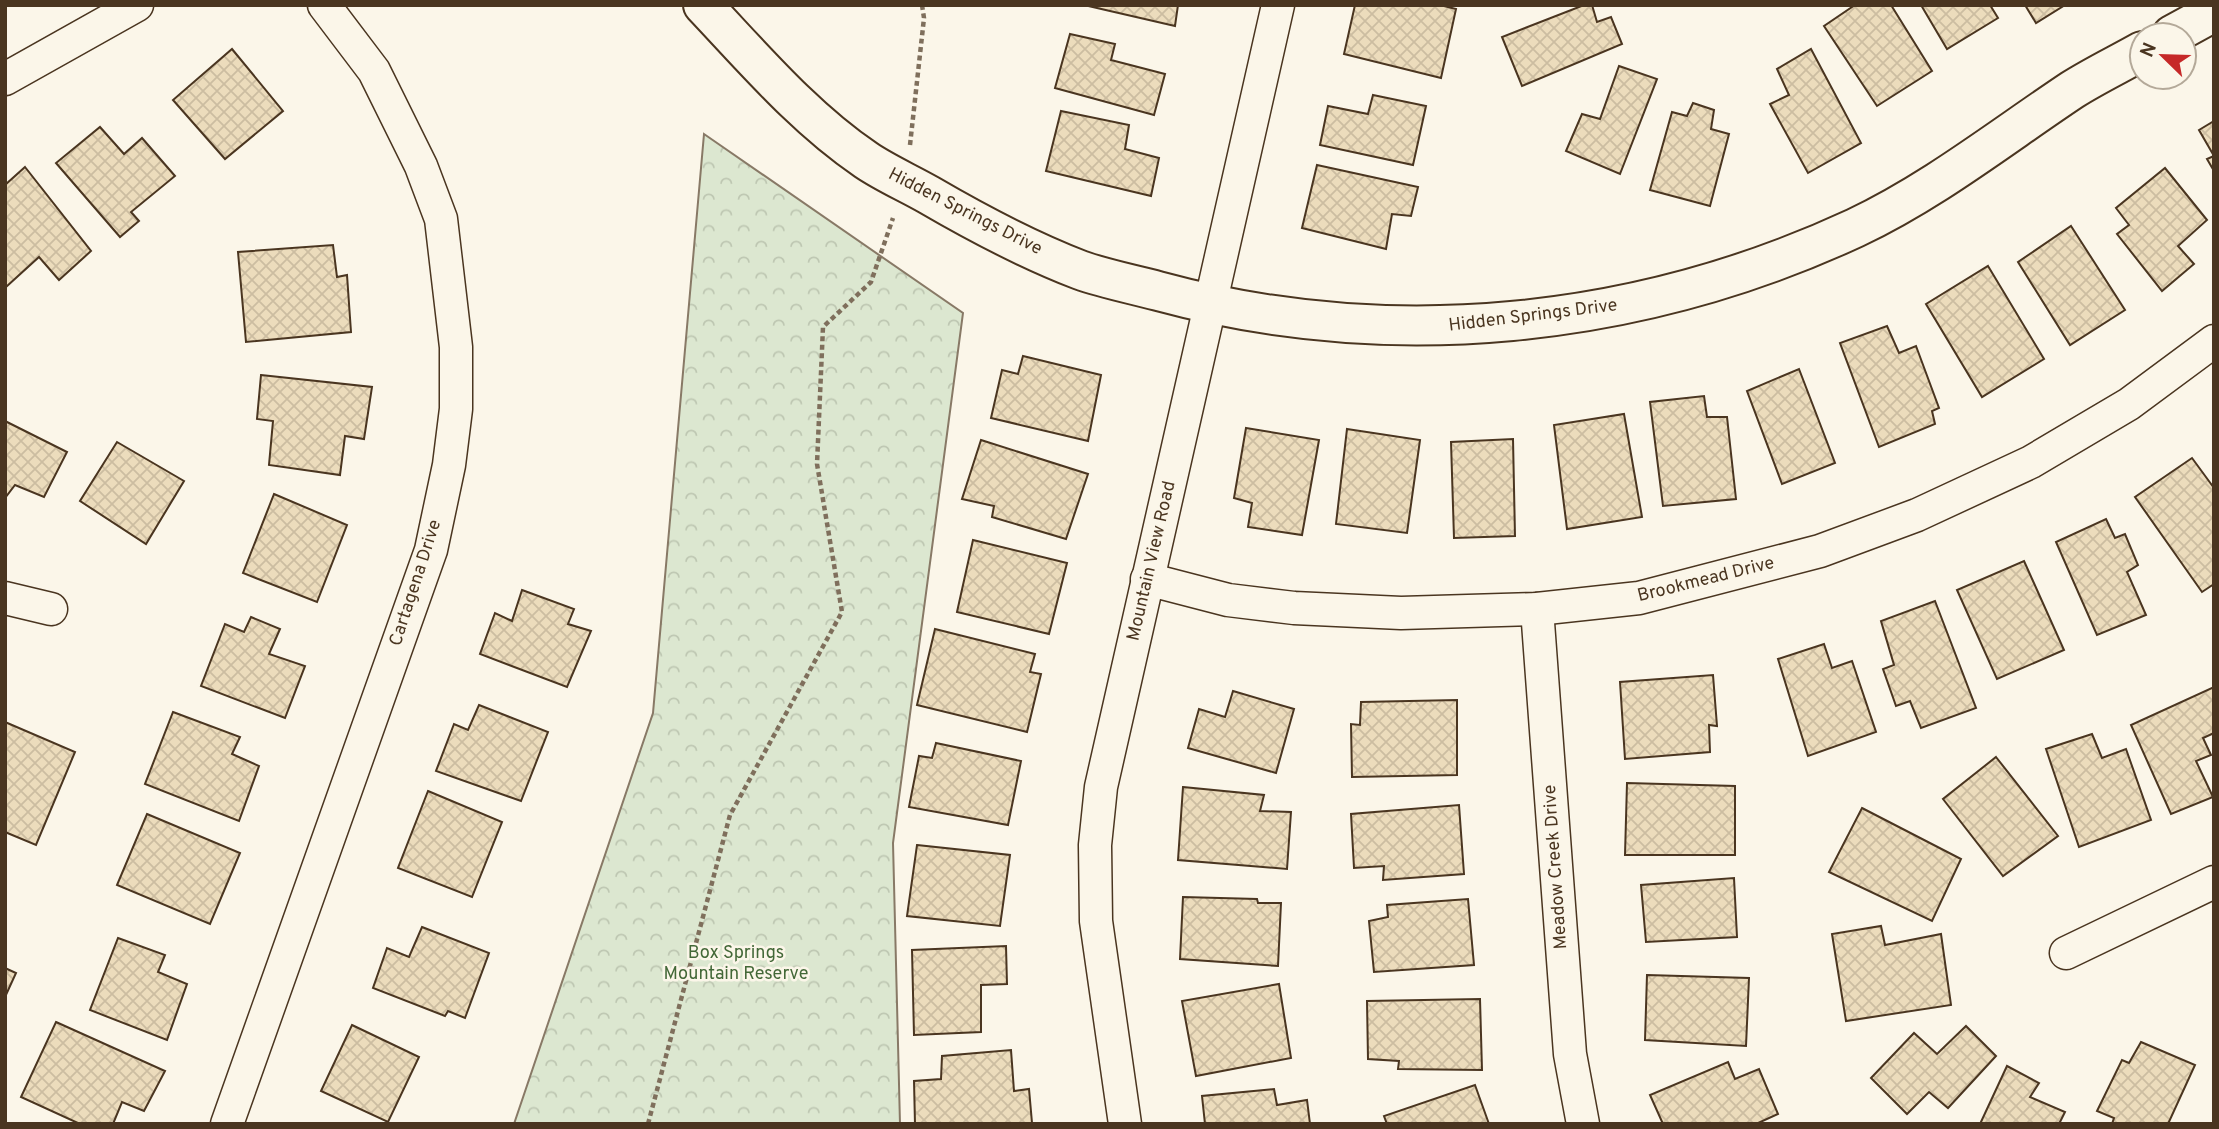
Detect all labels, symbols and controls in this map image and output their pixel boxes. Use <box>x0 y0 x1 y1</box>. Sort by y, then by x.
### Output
north arrow <box>2128 21 2198 91</box>
text: N <box>2135 39 2163 61</box>
street label: Hidden Springs Drive <box>884 163 1046 261</box>
street label: Hidden Springs Drive <box>1447 294 1619 338</box>
street label: Mountain View Road <box>1122 479 1182 643</box>
street label: Cartagena Drive <box>385 517 447 649</box>
street label: Brookmead Drive <box>1635 552 1777 608</box>
street label: Meadow Creek Drive <box>1539 784 1573 950</box>
park label: Box Springs Mountain Reserve <box>664 942 808 986</box>

